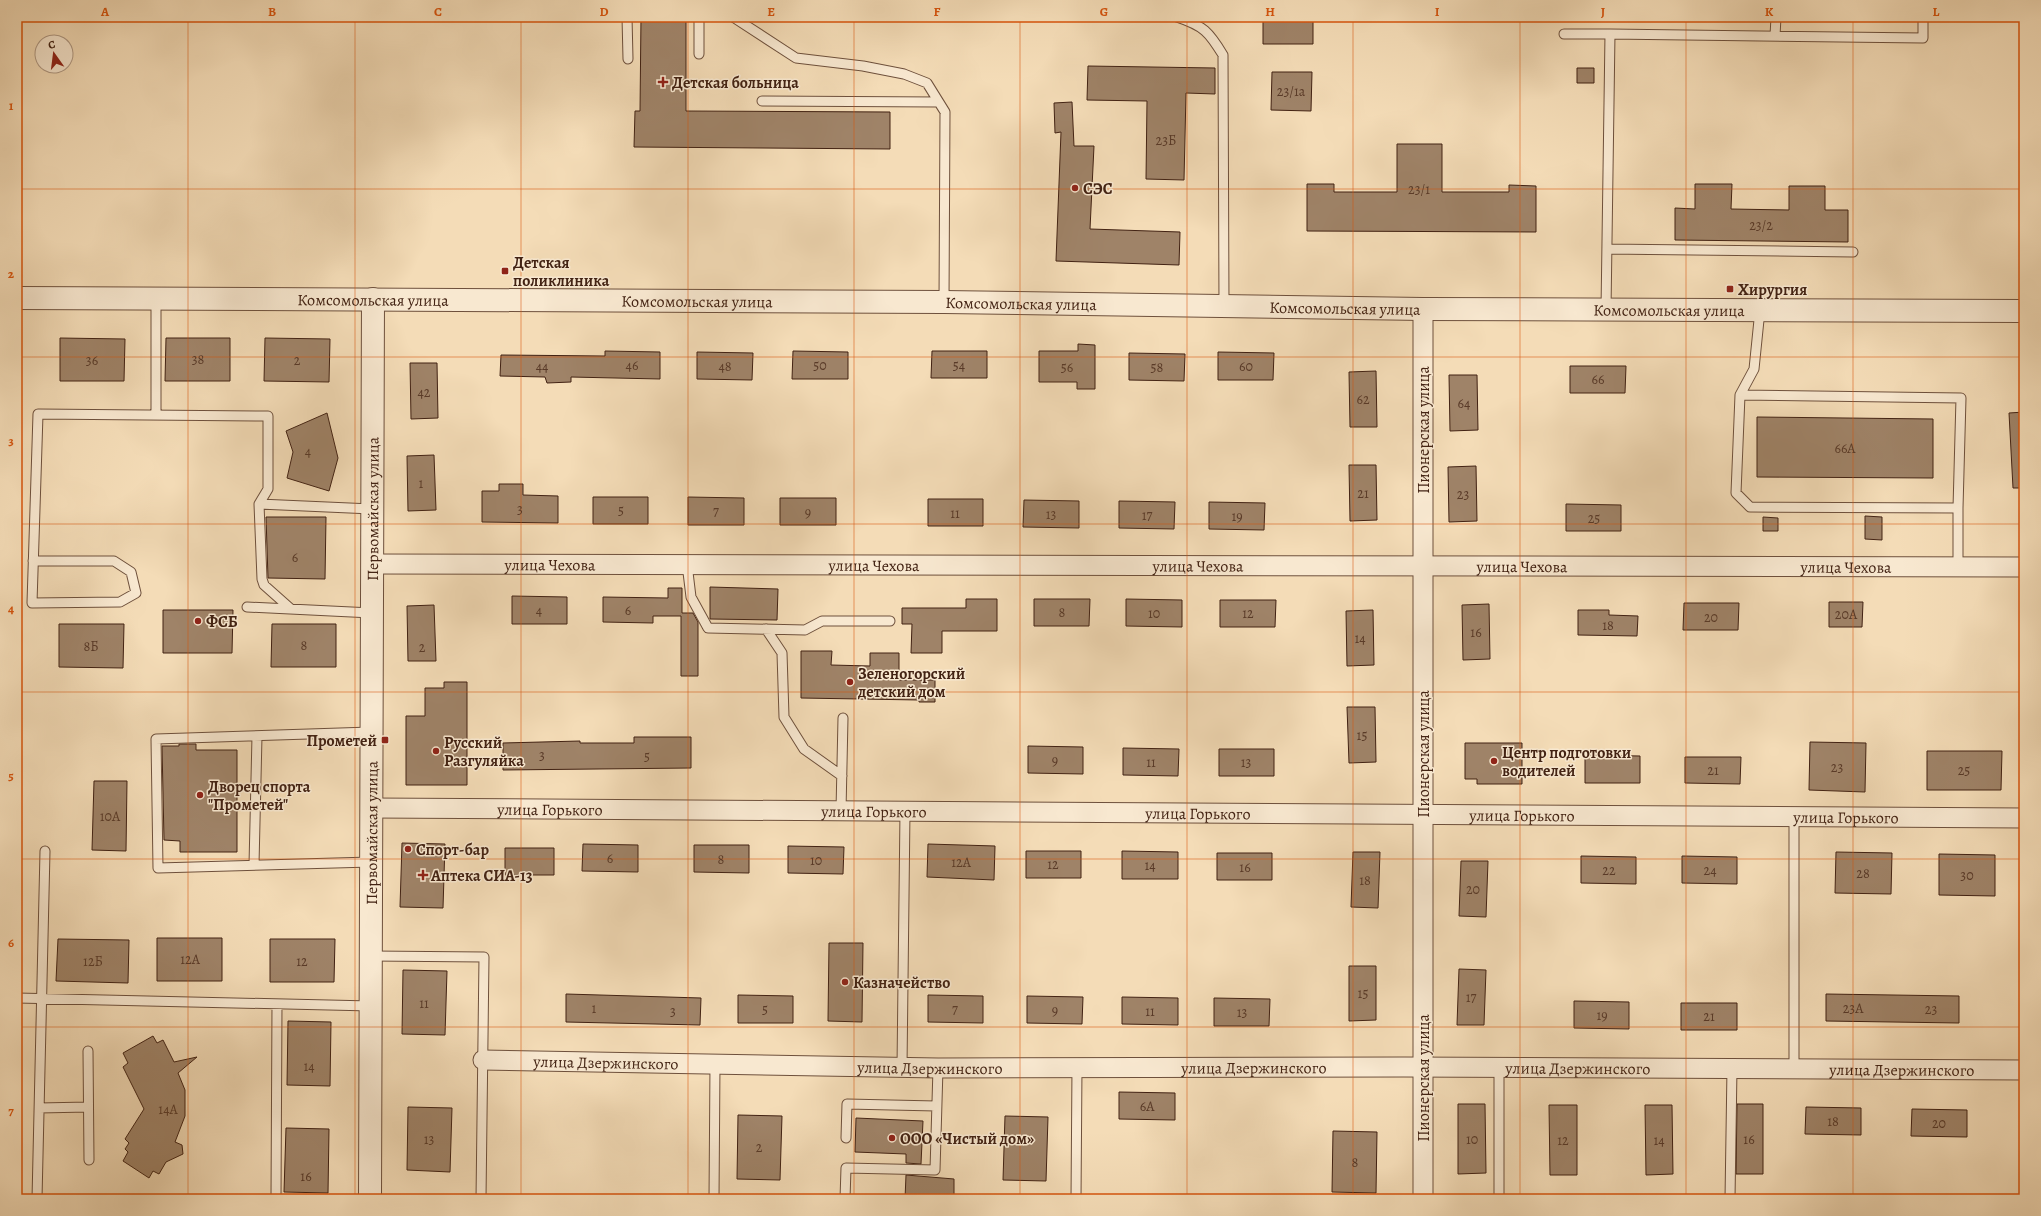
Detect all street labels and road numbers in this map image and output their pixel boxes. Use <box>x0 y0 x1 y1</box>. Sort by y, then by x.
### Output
street label: Комсомольская улица <box>297 289 449 312</box>
street label: Комсомольская улица <box>621 291 773 313</box>
street label: Комсомольская улица <box>945 292 1097 316</box>
street label: Комсомольская улица <box>1269 297 1421 321</box>
street label: Комсомольская улица <box>1593 300 1745 322</box>
street label: Пионерская улица <box>1413 366 1435 494</box>
street label: Первомайская улица <box>362 436 385 581</box>
street label: улица Чехова <box>504 554 596 576</box>
street label: улица Чехова <box>828 555 920 577</box>
street label: улица Чехова <box>1152 555 1244 578</box>
street label: улица Чехова <box>1476 556 1568 578</box>
street label: улица Чехова <box>1799 557 1892 579</box>
street label: Пионерская улица <box>1413 690 1435 818</box>
street label: Первомайская улица <box>361 760 383 905</box>
street label: улица Горького <box>496 799 603 821</box>
street label: улица Горького <box>820 801 927 823</box>
street label: улица Горького <box>1144 803 1251 825</box>
street label: улица Горького <box>1468 805 1575 827</box>
street label: улица Горького <box>1792 807 1899 829</box>
street label: Пионерская улица <box>1413 1014 1435 1142</box>
street label: улица Дзержинского <box>532 1051 679 1075</box>
street label: улица Дзержинского <box>856 1057 1003 1080</box>
street label: улица Дзержинского <box>1180 1057 1327 1079</box>
street label: улица Дзержинского <box>1504 1057 1651 1080</box>
street label: улица Дзержинского <box>1828 1059 1975 1082</box>

